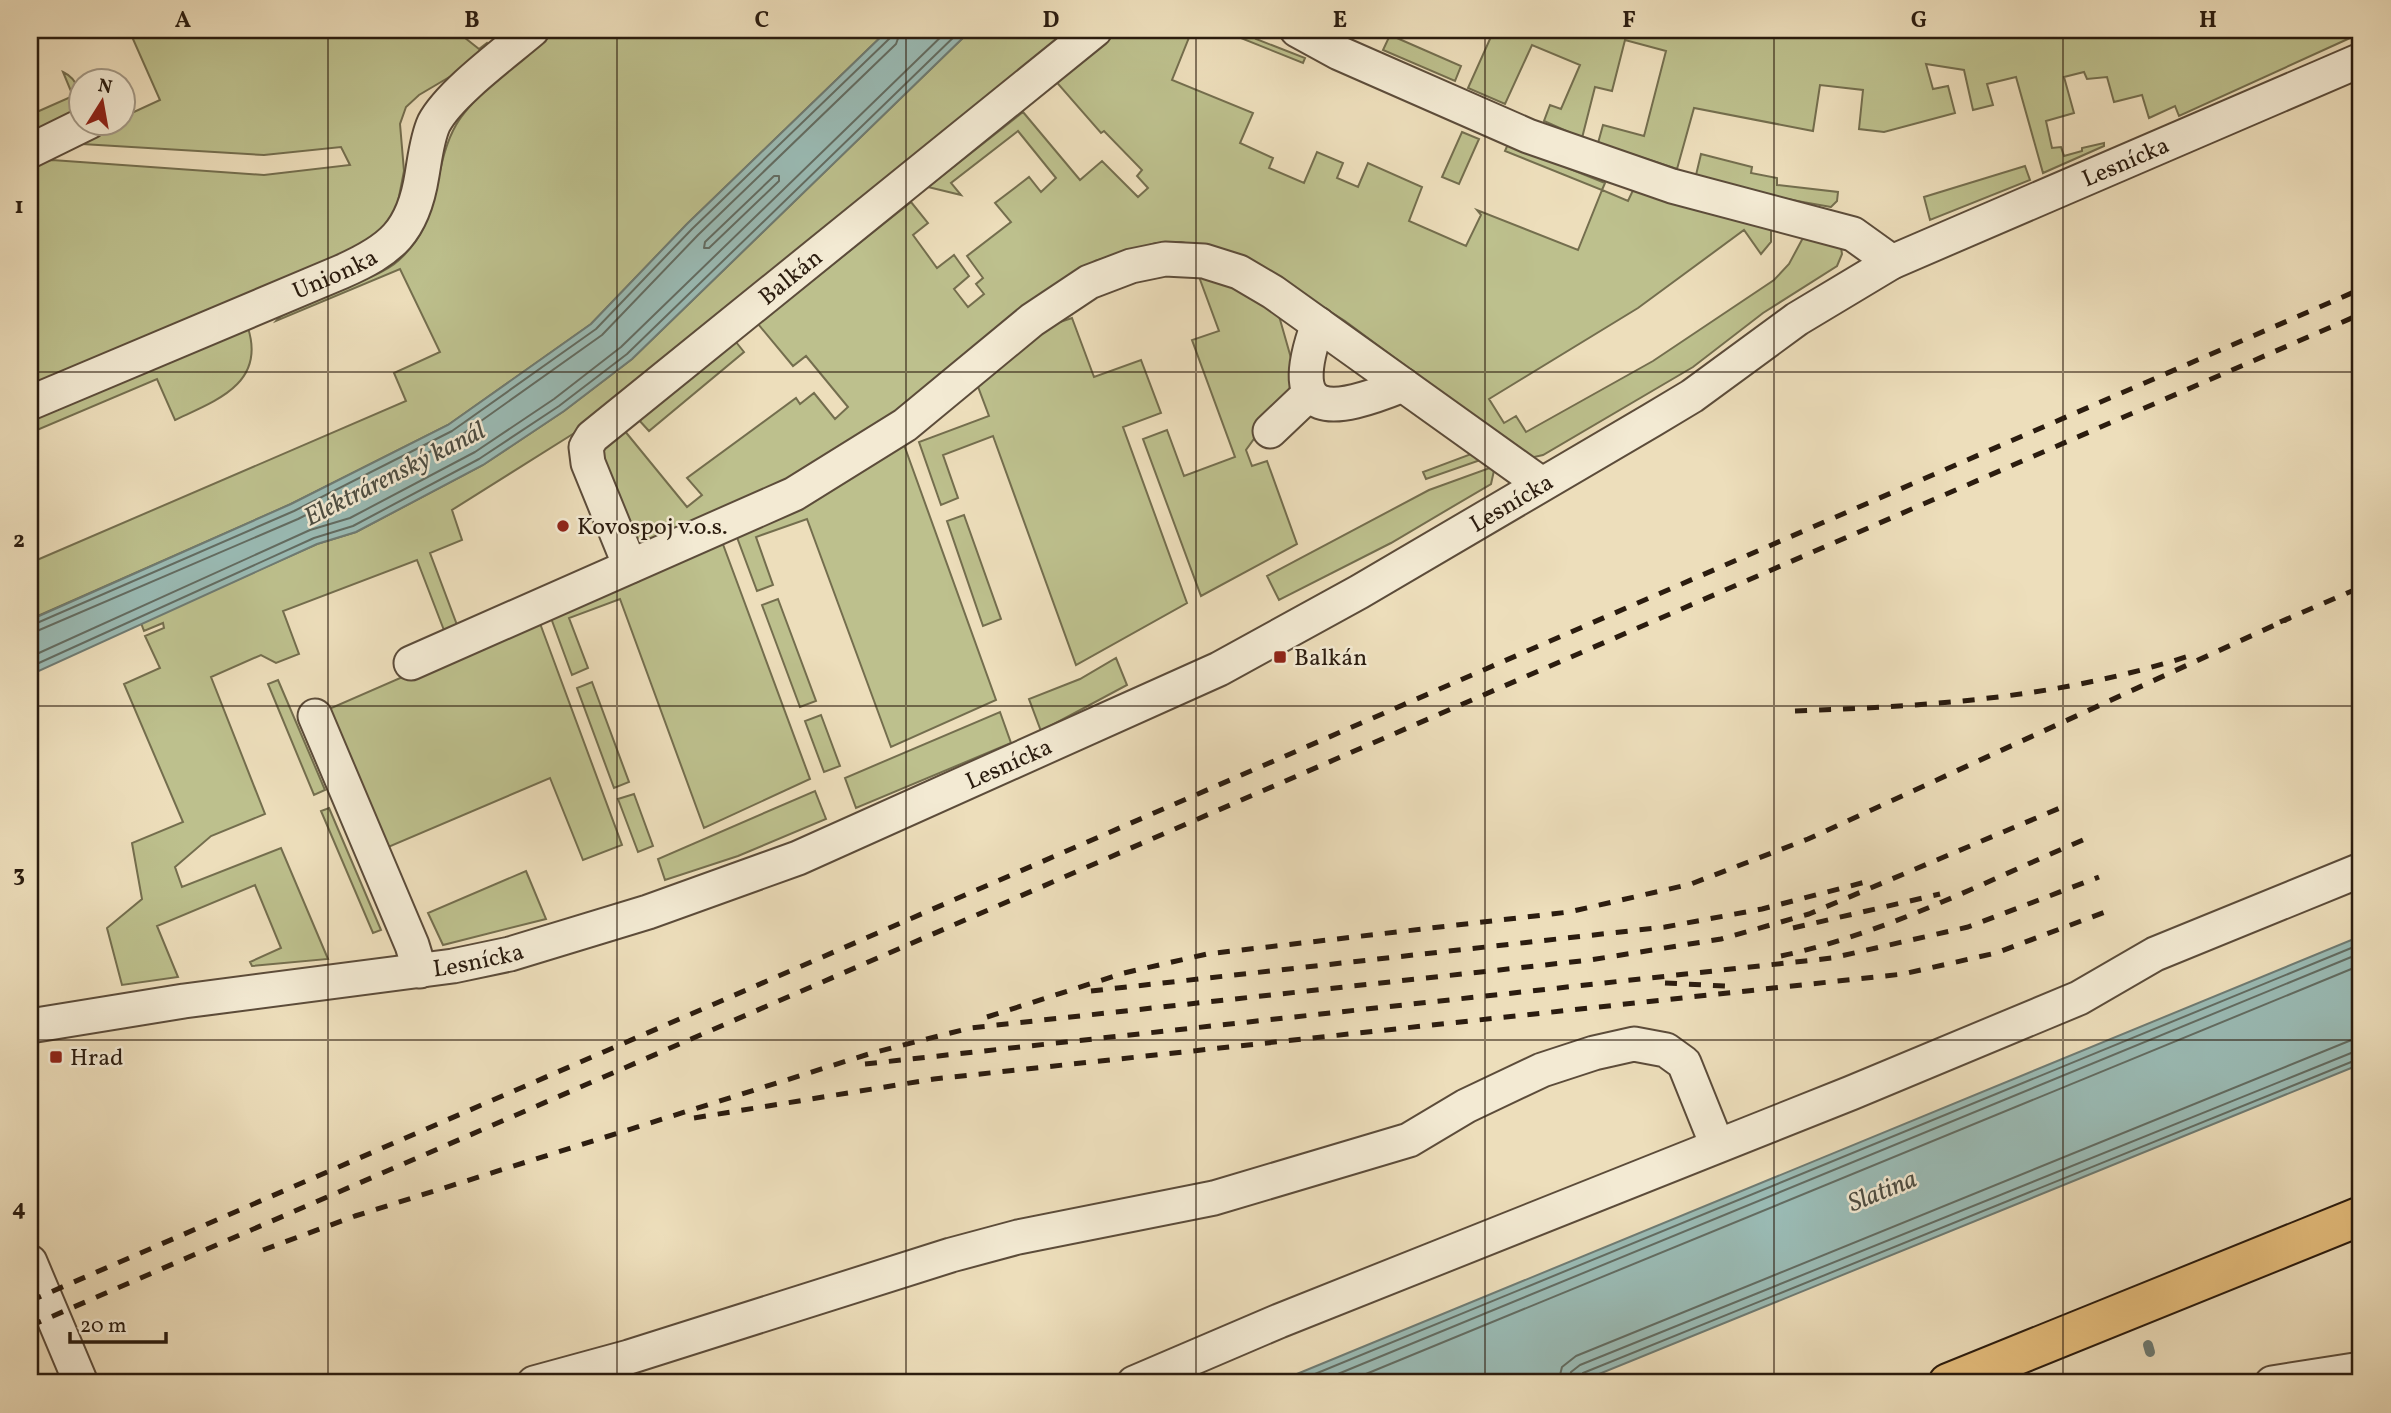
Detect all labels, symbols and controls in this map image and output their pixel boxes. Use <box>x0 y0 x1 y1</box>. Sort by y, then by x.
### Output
text: A <box>175 5 191 37</box>
text: B <box>464 5 480 37</box>
text: C <box>755 5 769 37</box>
text: D <box>1043 5 1060 37</box>
text: E <box>1333 5 1347 37</box>
text: F <box>1622 5 1636 37</box>
text: G <box>1911 5 1927 37</box>
text: H <box>2199 5 2217 37</box>
north arrow <box>66 66 136 136</box>
text: N <box>96 73 114 101</box>
street label: Lesnícka <box>2077 130 2175 197</box>
text: 1 <box>14 191 24 223</box>
street label: Unionka <box>288 242 385 309</box>
street label: Balkán <box>752 242 831 314</box>
water label: Elektrárenský kanál <box>298 413 492 536</box>
street label: Lesnícka <box>1464 466 1560 542</box>
place label: Kovospoj v.o.s. <box>577 511 728 545</box>
marker: Kovospoj v.o.s. <box>555 518 571 534</box>
text: 2 <box>13 525 25 557</box>
place label: Balkán <box>1294 642 1367 676</box>
marker: Balkán <box>1272 649 1288 665</box>
street label: Lesnícka <box>960 731 1058 800</box>
text: 3 <box>13 859 25 891</box>
street label: Lesnícka <box>431 936 528 987</box>
place label: Hrad <box>70 1042 124 1076</box>
marker: Hrad <box>48 1049 64 1065</box>
water label: Slatina <box>1843 1162 1923 1222</box>
text: 4 <box>12 1193 26 1225</box>
scale bar <box>70 1301 166 1345</box>
text: 20 m <box>80 1312 126 1341</box>

